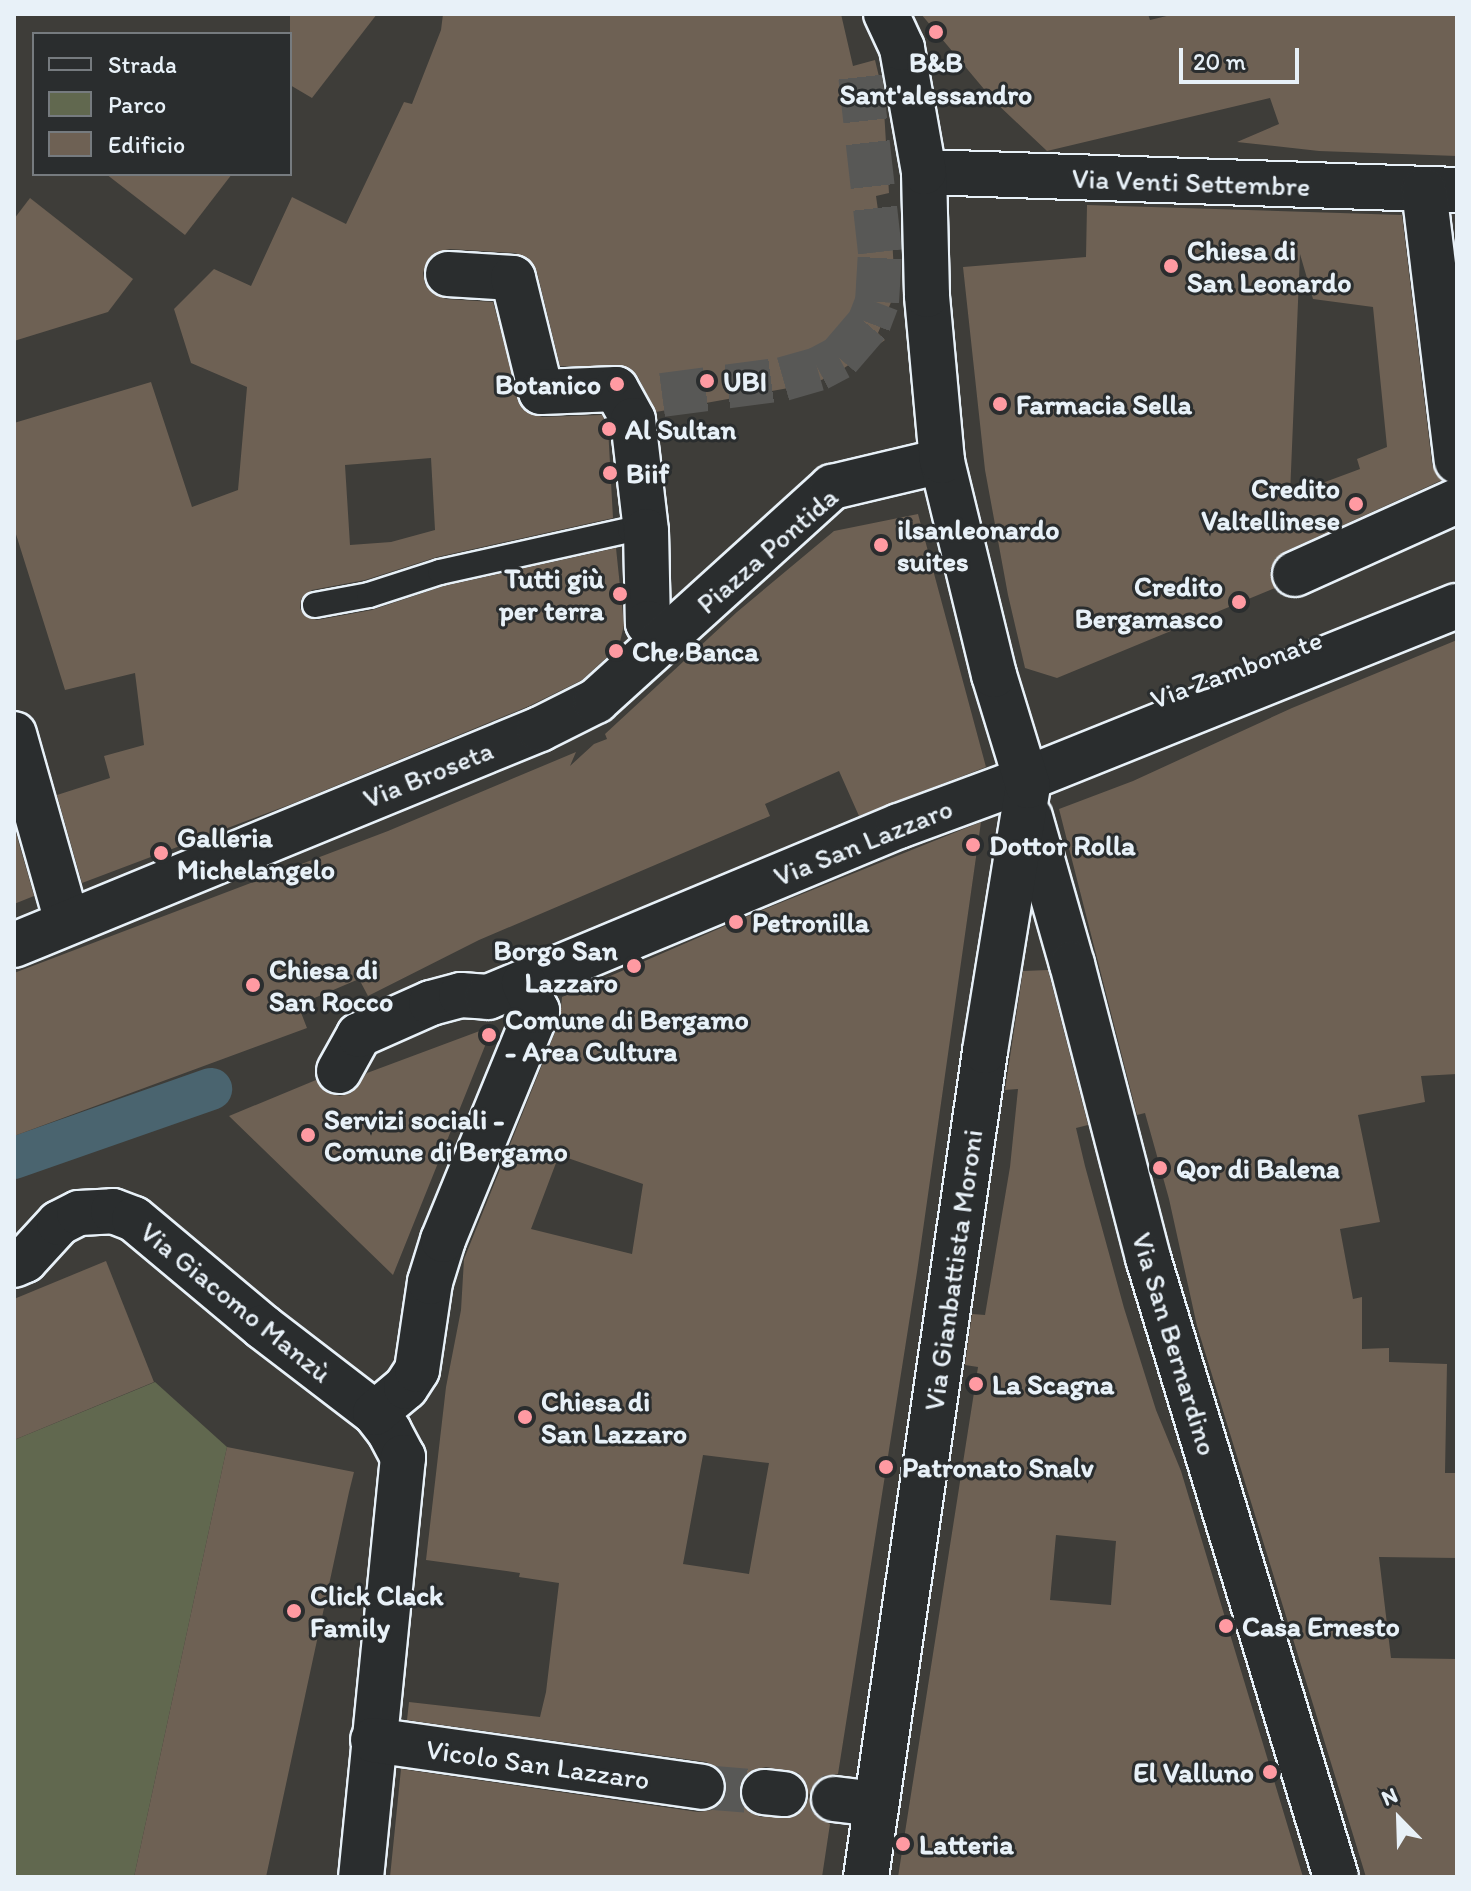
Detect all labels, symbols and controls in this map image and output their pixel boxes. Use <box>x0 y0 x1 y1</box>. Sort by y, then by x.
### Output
marker: B&B Sant'alessandro <box>927 23 945 41</box>
legend <box>32 32 292 176</box>
scale bar <box>1183 32 1303 82</box>
place label: B&B Sant'alessandro <box>840 45 1032 111</box>
text: 20 m <box>1193 47 1246 76</box>
text: Strada <box>108 50 177 79</box>
text: Parco <box>108 90 166 119</box>
text: Edificio <box>108 130 185 159</box>
street label: Via Venti Settembre <box>1072 161 1310 203</box>
place label: Chiesa di San Leonardo <box>1187 233 1352 299</box>
marker: Chiesa di San Leonardo <box>1162 257 1180 275</box>
place label: UBI <box>723 364 767 398</box>
place label: Botanico <box>495 367 601 401</box>
marker: UBI <box>698 372 716 390</box>
marker: Botanico <box>608 375 626 393</box>
place label: Farmacia Sella <box>1016 387 1191 421</box>
marker: Farmacia Sella <box>991 395 1009 413</box>
place label: Al Sultan <box>625 412 736 446</box>
marker: Al Sultan <box>600 420 618 438</box>
place label: Biif <box>626 456 669 490</box>
marker: Biif <box>601 464 619 482</box>
place label: Credito Valtellinese <box>1201 471 1340 537</box>
street label: Piazza Pontida <box>689 480 845 620</box>
marker: Credito Valtellinese <box>1347 495 1365 513</box>
place label: ilsanleonardo suites <box>897 512 1059 578</box>
marker: ilsanleonardo suites <box>872 536 890 554</box>
place label: Tutti giù per terra <box>500 561 604 627</box>
place label: Credito Bergamasco <box>1075 569 1223 635</box>
marker: Tutti giù per terra <box>611 585 629 603</box>
marker: Credito Bergamasco <box>1230 593 1248 611</box>
street label: Via Zambonate <box>1145 622 1327 716</box>
place label: Che Banca <box>632 634 760 668</box>
marker: Che Banca <box>607 642 625 660</box>
street label: Via Broseta <box>358 733 498 815</box>
street label: Via San Lazzaro <box>769 791 957 893</box>
place label: Galleria Michelangelo <box>177 820 335 886</box>
place label: Dottor Rolla <box>989 828 1134 862</box>
marker: Dottor Rolla <box>964 836 982 854</box>
marker: Galleria Michelangelo <box>152 844 170 862</box>
place label: Petronilla <box>752 905 869 939</box>
marker: Petronilla <box>727 913 745 931</box>
place label: Borgo San Lazzaro <box>494 933 618 999</box>
place label: Chiesa di San Rocco <box>269 952 393 1018</box>
marker: Borgo San Lazzaro <box>625 957 643 975</box>
marker: Chiesa di San Rocco <box>244 976 262 994</box>
place label: Comune di Bergamo - Area Cultura <box>505 1002 748 1068</box>
marker: Comune di Bergamo - Area Cultura <box>480 1026 498 1044</box>
place label: Servizi sociali - Comune di Bergamo <box>324 1102 567 1168</box>
marker: Servizi sociali - Comune di Bergamo <box>299 1126 317 1144</box>
street label: Via Gianbattista Moroni <box>917 1128 989 1412</box>
place label: Qor di Balena <box>1176 1151 1340 1185</box>
marker: Qor di Balena <box>1151 1159 1169 1177</box>
street label: Via Giacomo Manzù <box>134 1215 338 1389</box>
street label: Via San Bernardino <box>1125 1229 1225 1459</box>
place label: La Scagna <box>992 1367 1114 1401</box>
marker: La Scagna <box>967 1375 985 1393</box>
place label: Chiesa di San Lazzaro <box>541 1384 687 1450</box>
marker: Chiesa di San Lazzaro <box>516 1408 534 1426</box>
place label: Patronato Snalv <box>902 1450 1095 1484</box>
marker: Patronato Snalv <box>877 1458 895 1476</box>
place label: Click Clack Family <box>310 1578 444 1644</box>
marker: Click Clack Family <box>285 1602 303 1620</box>
place label: Casa Ernesto <box>1242 1609 1399 1643</box>
marker: Casa Ernesto <box>1217 1617 1235 1635</box>
street label: Vicolo San Lazzaro <box>424 1732 652 1796</box>
place label: El Valluno <box>1133 1755 1254 1789</box>
marker: El Valluno <box>1261 1763 1279 1781</box>
north arrow <box>1359 1779 1439 1859</box>
text: N <box>1377 1781 1402 1812</box>
place label: Latteria <box>919 1827 1014 1861</box>
marker: Latteria <box>894 1835 912 1853</box>

